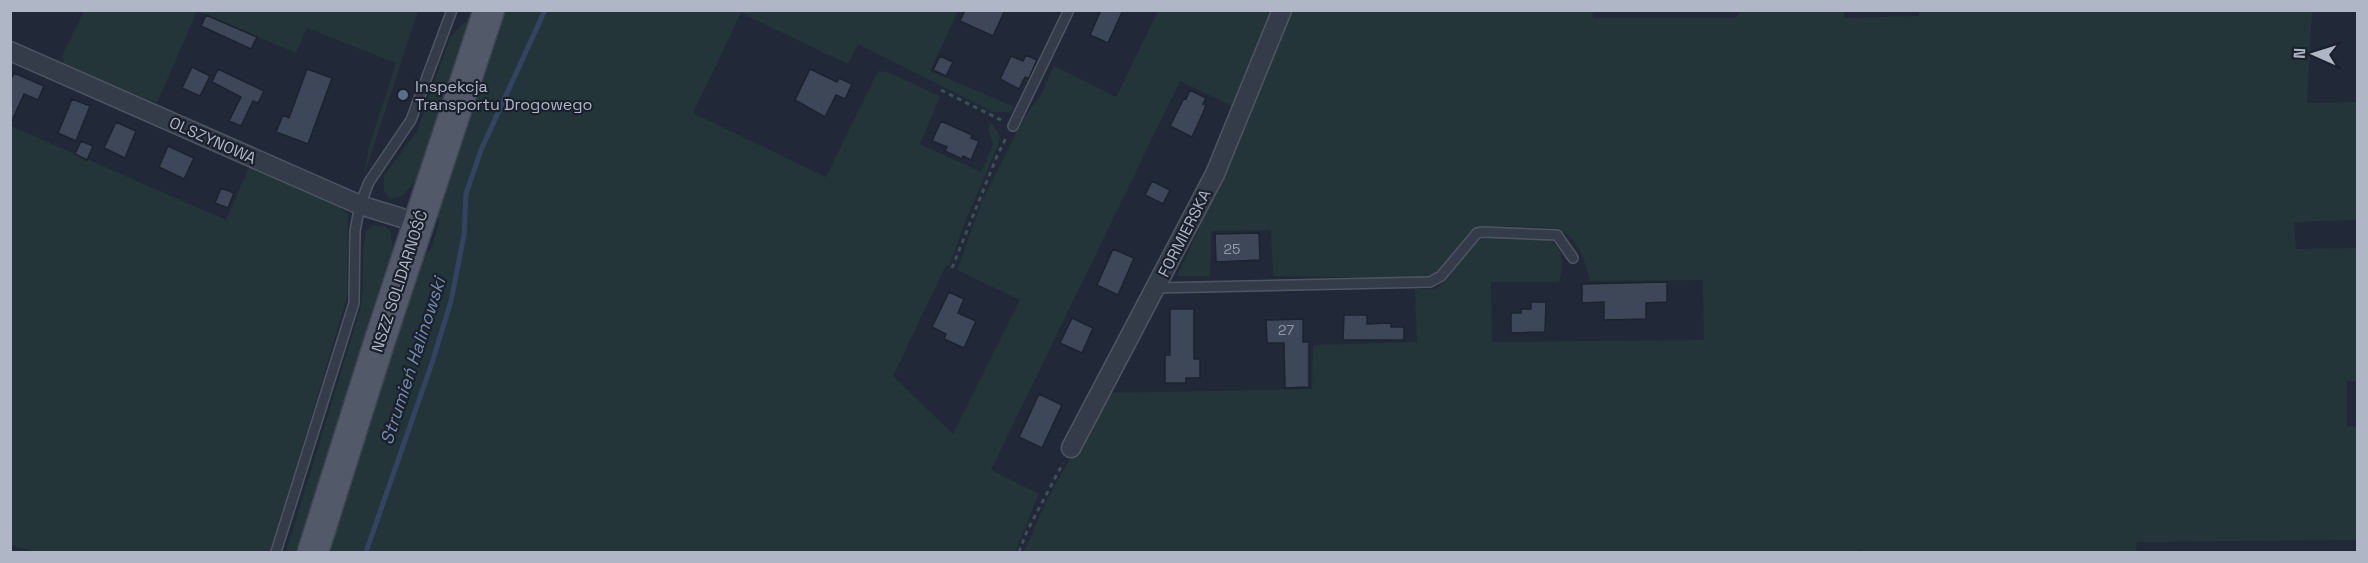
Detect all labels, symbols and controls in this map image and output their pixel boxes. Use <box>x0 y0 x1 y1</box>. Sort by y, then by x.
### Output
north arrow <box>2284 24 2344 84</box>
text: N <box>2289 47 2310 59</box>
place label: Inspekcja Transportu Drogowego <box>415 76 592 115</box>
marker: Inspekcja Transportu Drogowego <box>396 88 410 102</box>
street label: OLSZYNOWA <box>166 112 260 169</box>
street label: FORMIERSKA <box>1153 186 1216 281</box>
street label: NSZZ SOLIDARNOŚĆ <box>367 207 432 355</box>
house number: 25 <box>1224 240 1240 258</box>
water label: Strumień Halinowski <box>375 272 451 447</box>
house number: 27 <box>1278 321 1294 339</box>

